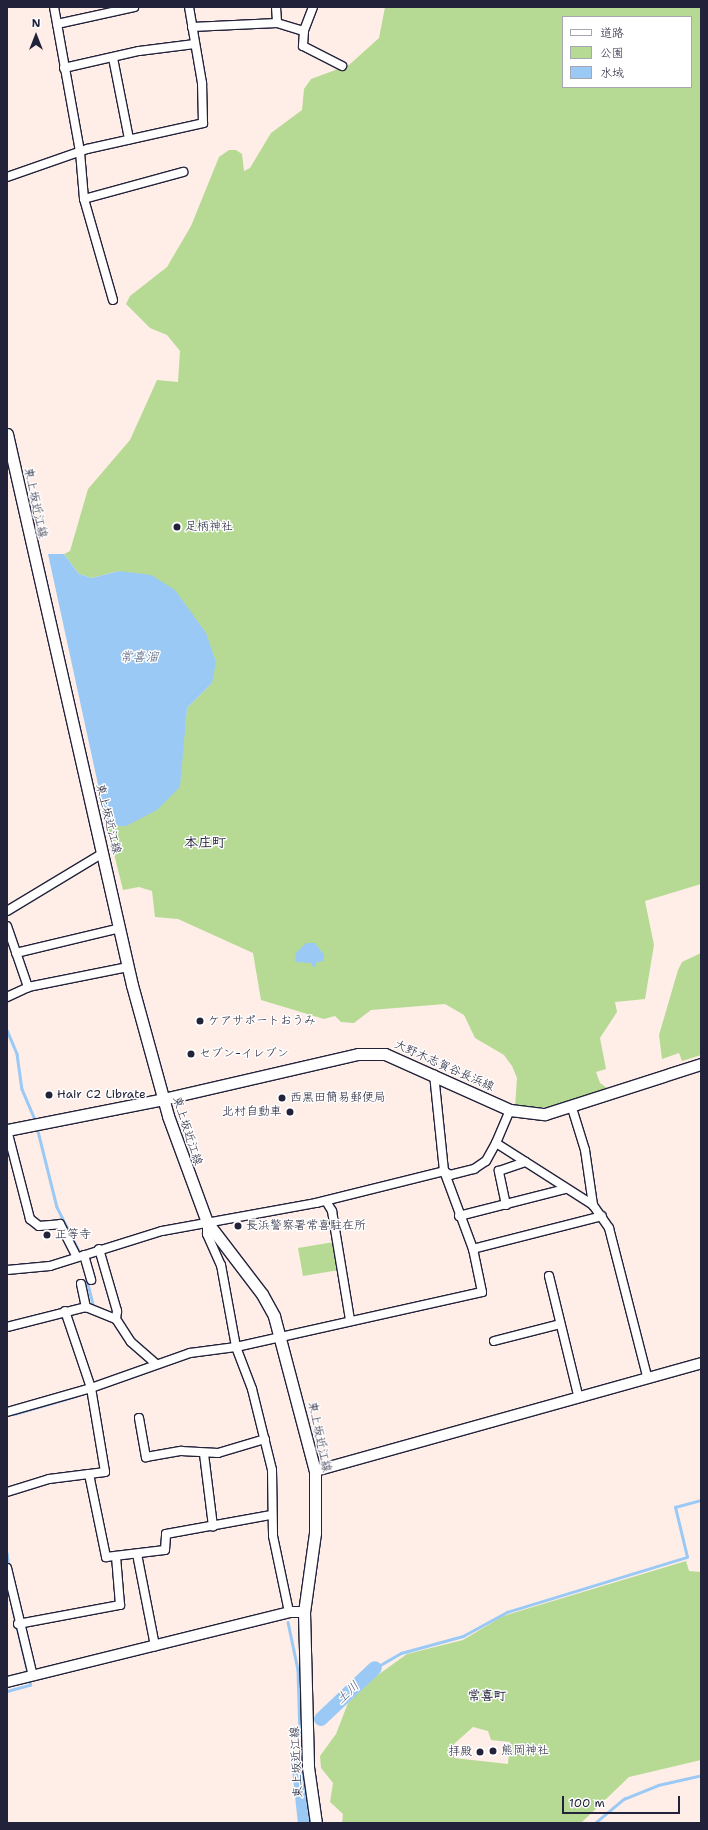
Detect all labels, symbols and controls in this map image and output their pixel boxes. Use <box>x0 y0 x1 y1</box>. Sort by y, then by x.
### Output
north arrow <box>16 16 56 56</box>
text: N <box>32 16 40 31</box>
legend <box>562 16 692 88</box>
text: 道路 <box>600 25 624 41</box>
text: 公園 <box>600 45 624 61</box>
text: 水域 <box>600 65 624 81</box>
street label: 東上坂近江線 <box>20 466 50 540</box>
place label: 足柄神社 <box>185 520 233 534</box>
marker: 足柄神社 <box>172 522 182 532</box>
water label: 常喜溜 <box>120 649 158 665</box>
street label: 東上坂近江線 <box>92 782 124 856</box>
district label: 本庄町 <box>184 834 226 850</box>
place label: ケアサポートおうみ <box>208 1014 316 1028</box>
marker: ケアサポートおうみ <box>195 1016 205 1026</box>
street label: 大野木志賀谷長浜線 <box>392 1037 496 1095</box>
place label: セブン-イレブン <box>199 1047 289 1061</box>
marker: セブン-イレブン <box>186 1049 196 1059</box>
place label: Hair C2 Librate <box>57 1088 146 1102</box>
marker: Hair C2 Librate <box>44 1090 54 1100</box>
place label: 西黒田簡易郵便局 <box>290 1091 386 1105</box>
marker: 西黒田簡易郵便局 <box>277 1093 287 1103</box>
street label: 東上坂近江線 <box>169 1095 205 1167</box>
place label: 北村自動車 <box>222 1105 282 1119</box>
marker: 北村自動車 <box>285 1107 295 1117</box>
place label: 長浜警察署常喜駐在所 <box>246 1219 366 1233</box>
marker: 長浜警察署常喜駐在所 <box>233 1221 243 1231</box>
place label: 正等寺 <box>55 1228 91 1242</box>
marker: 正等寺 <box>42 1230 52 1240</box>
street label: 東上坂近江線 <box>304 1400 334 1474</box>
water label: 土川 <box>333 1678 363 1708</box>
district label: 常喜町 <box>468 1688 506 1704</box>
street label: 東上坂近江線 <box>288 1726 306 1798</box>
place label: 熊岡神社 <box>501 1744 549 1758</box>
place label: 拝殿 <box>448 1745 472 1759</box>
marker: 熊岡神社 <box>488 1746 498 1756</box>
marker: 拝殿 <box>475 1747 485 1757</box>
scale bar <box>564 1788 682 1814</box>
text: 100 m <box>569 1795 605 1811</box>

